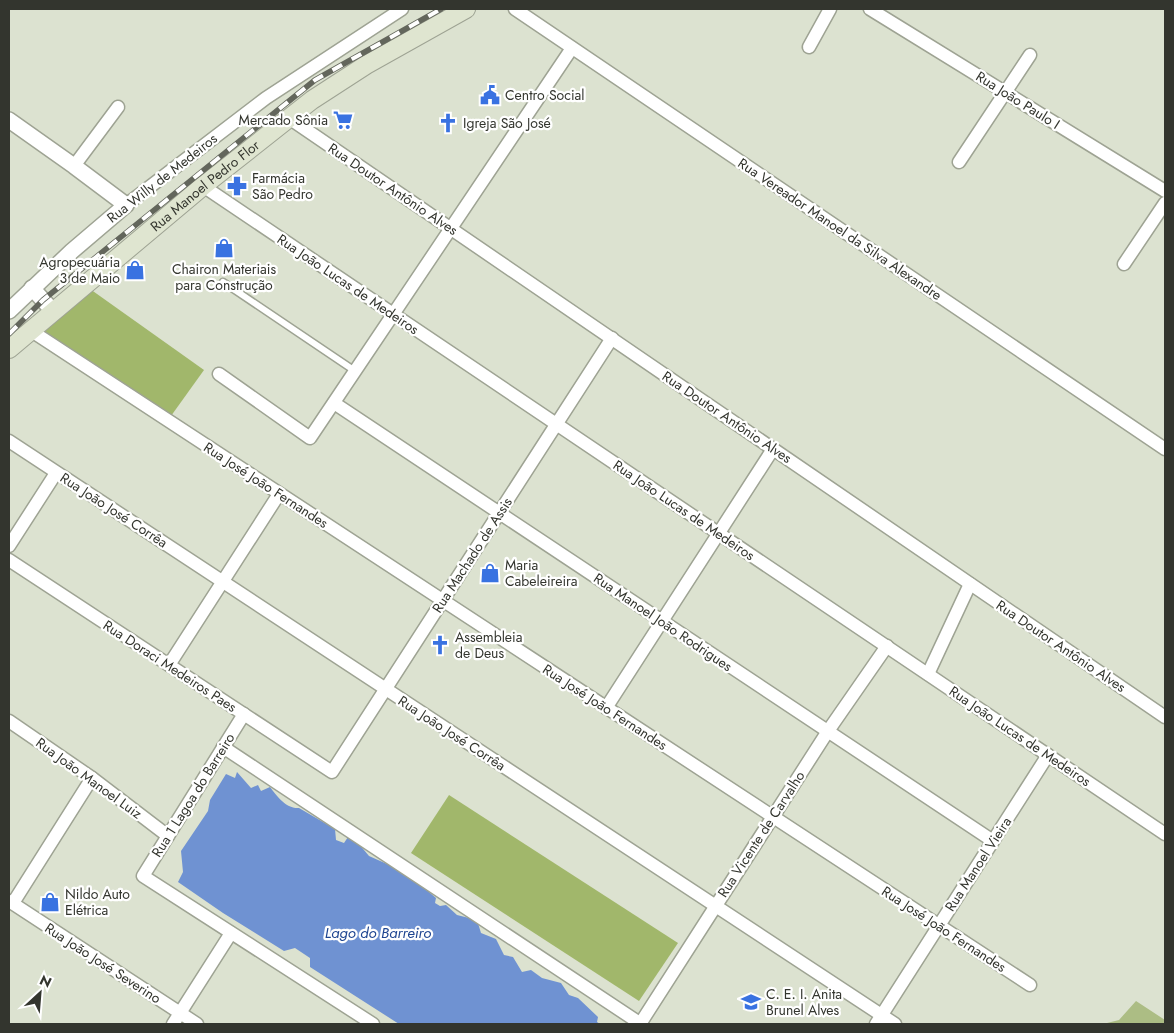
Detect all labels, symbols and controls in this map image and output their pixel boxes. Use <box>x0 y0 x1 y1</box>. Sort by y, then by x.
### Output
street label: Rua João Paulo I <box>972 66 1064 134</box>
public building icon: Centro Social <box>479 84 501 106</box>
place label: Centro Social <box>505 85 585 105</box>
supermarket icon: Mercado Sônia <box>332 109 354 131</box>
place label: Mercado Sônia <box>239 110 328 130</box>
church icon: Igreja São José <box>437 112 459 134</box>
place label: Igreja São José <box>463 113 551 133</box>
street label: Rua Willy de Medeiros <box>103 128 222 227</box>
street label: Rua Manoel Pedro Flor <box>146 135 264 236</box>
street label: Rua Doutor Antônio Alves <box>324 138 462 240</box>
street label: Rua Vereador Manoel da Silva Alexandre <box>734 153 946 305</box>
place label: Farmácia São Pedro <box>252 168 313 204</box>
pharmacy icon: Farmácia São Pedro <box>226 175 248 197</box>
street label: Rua João Lucas de Medeiros <box>273 229 423 339</box>
shop icon: Chairon Materiais para Construção <box>213 237 235 259</box>
place label: Agropecuária 3 de Maio <box>39 252 120 288</box>
shop icon: Agropecuária 3 de Maio <box>124 259 146 281</box>
place label: Chairon Materiais para Construção <box>172 259 276 295</box>
street label: Rua Doutor Antônio Alves <box>658 366 796 468</box>
street label: Rua José João Fernandes <box>200 437 332 533</box>
street label: Rua João Lucas de Medeiros <box>609 455 759 565</box>
street label: Rua João José Corrêa <box>56 468 172 552</box>
street label: Rua Machado de Assis <box>427 493 517 617</box>
place label: Maria Cabeleireira <box>505 555 578 591</box>
shop icon: Maria Cabeleireira <box>479 562 501 584</box>
street label: Rua Manoel João Rodrigues <box>590 568 737 676</box>
street label: Rua Doutor Antônio Alves <box>992 595 1130 697</box>
street label: Rua Doraci Medeiros Paes <box>99 615 241 717</box>
place label: Assembleia de Deus <box>455 627 522 663</box>
church icon: Assembleia de Deus <box>429 634 451 656</box>
street label: Rua José João Fernandes <box>539 659 671 755</box>
street label: Rua João Lucas de Medeiros <box>945 681 1095 791</box>
street label: Rua João José Corrêa <box>394 691 510 775</box>
street label: Rua 1 Lagoa do Barreiro <box>147 729 240 861</box>
street label: Rua João Manoel Luiz <box>32 733 147 824</box>
street label: Rua Vicente de Carvalho <box>713 767 810 901</box>
street label: Rua Manoel Vieira <box>940 813 1016 915</box>
street label: Rua José João Fernandes <box>878 881 1010 977</box>
place label: Nildo Auto Elétrica <box>65 884 130 920</box>
shop icon: Nildo Auto Elétrica <box>39 891 61 913</box>
street label: Rua João José Severino <box>41 918 165 1008</box>
water label: Lago do Barreiro <box>325 922 431 944</box>
north arrow <box>15 968 65 1018</box>
text: N <box>36 970 55 993</box>
place label: C. E. I. Anita Brunel Alves <box>766 984 842 1020</box>
school or university icon: C. E. I. Anita Brunel Alves <box>740 991 762 1013</box>

